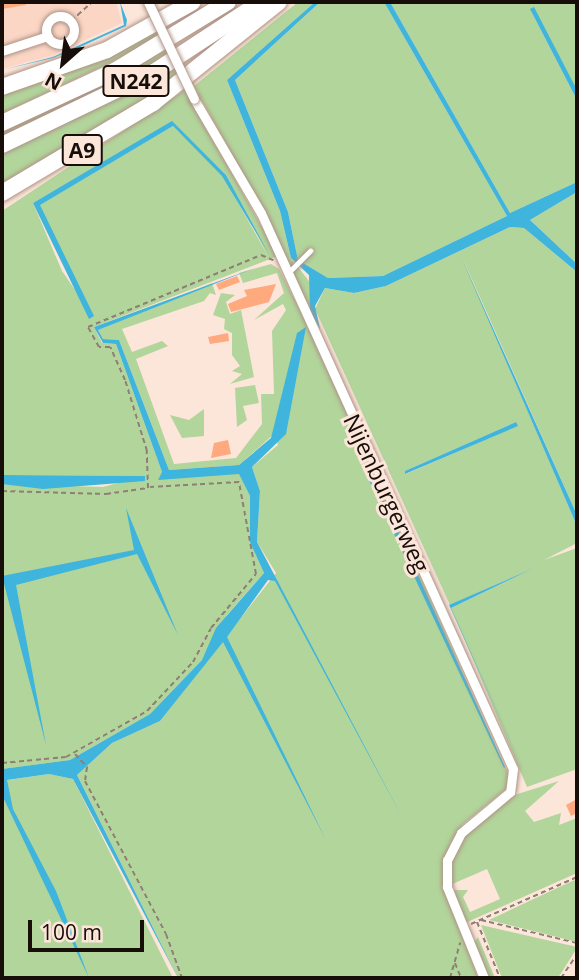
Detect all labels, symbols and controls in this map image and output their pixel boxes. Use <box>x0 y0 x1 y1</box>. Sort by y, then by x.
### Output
north arrow <box>28 28 98 98</box>
road number: N242 <box>101 64 171 98</box>
text: N <box>40 66 66 97</box>
road number: A9 <box>61 132 103 168</box>
street label: Nijenburgerweg <box>338 409 436 577</box>
scale bar <box>32 906 147 950</box>
text: 100 m <box>41 918 102 946</box>

